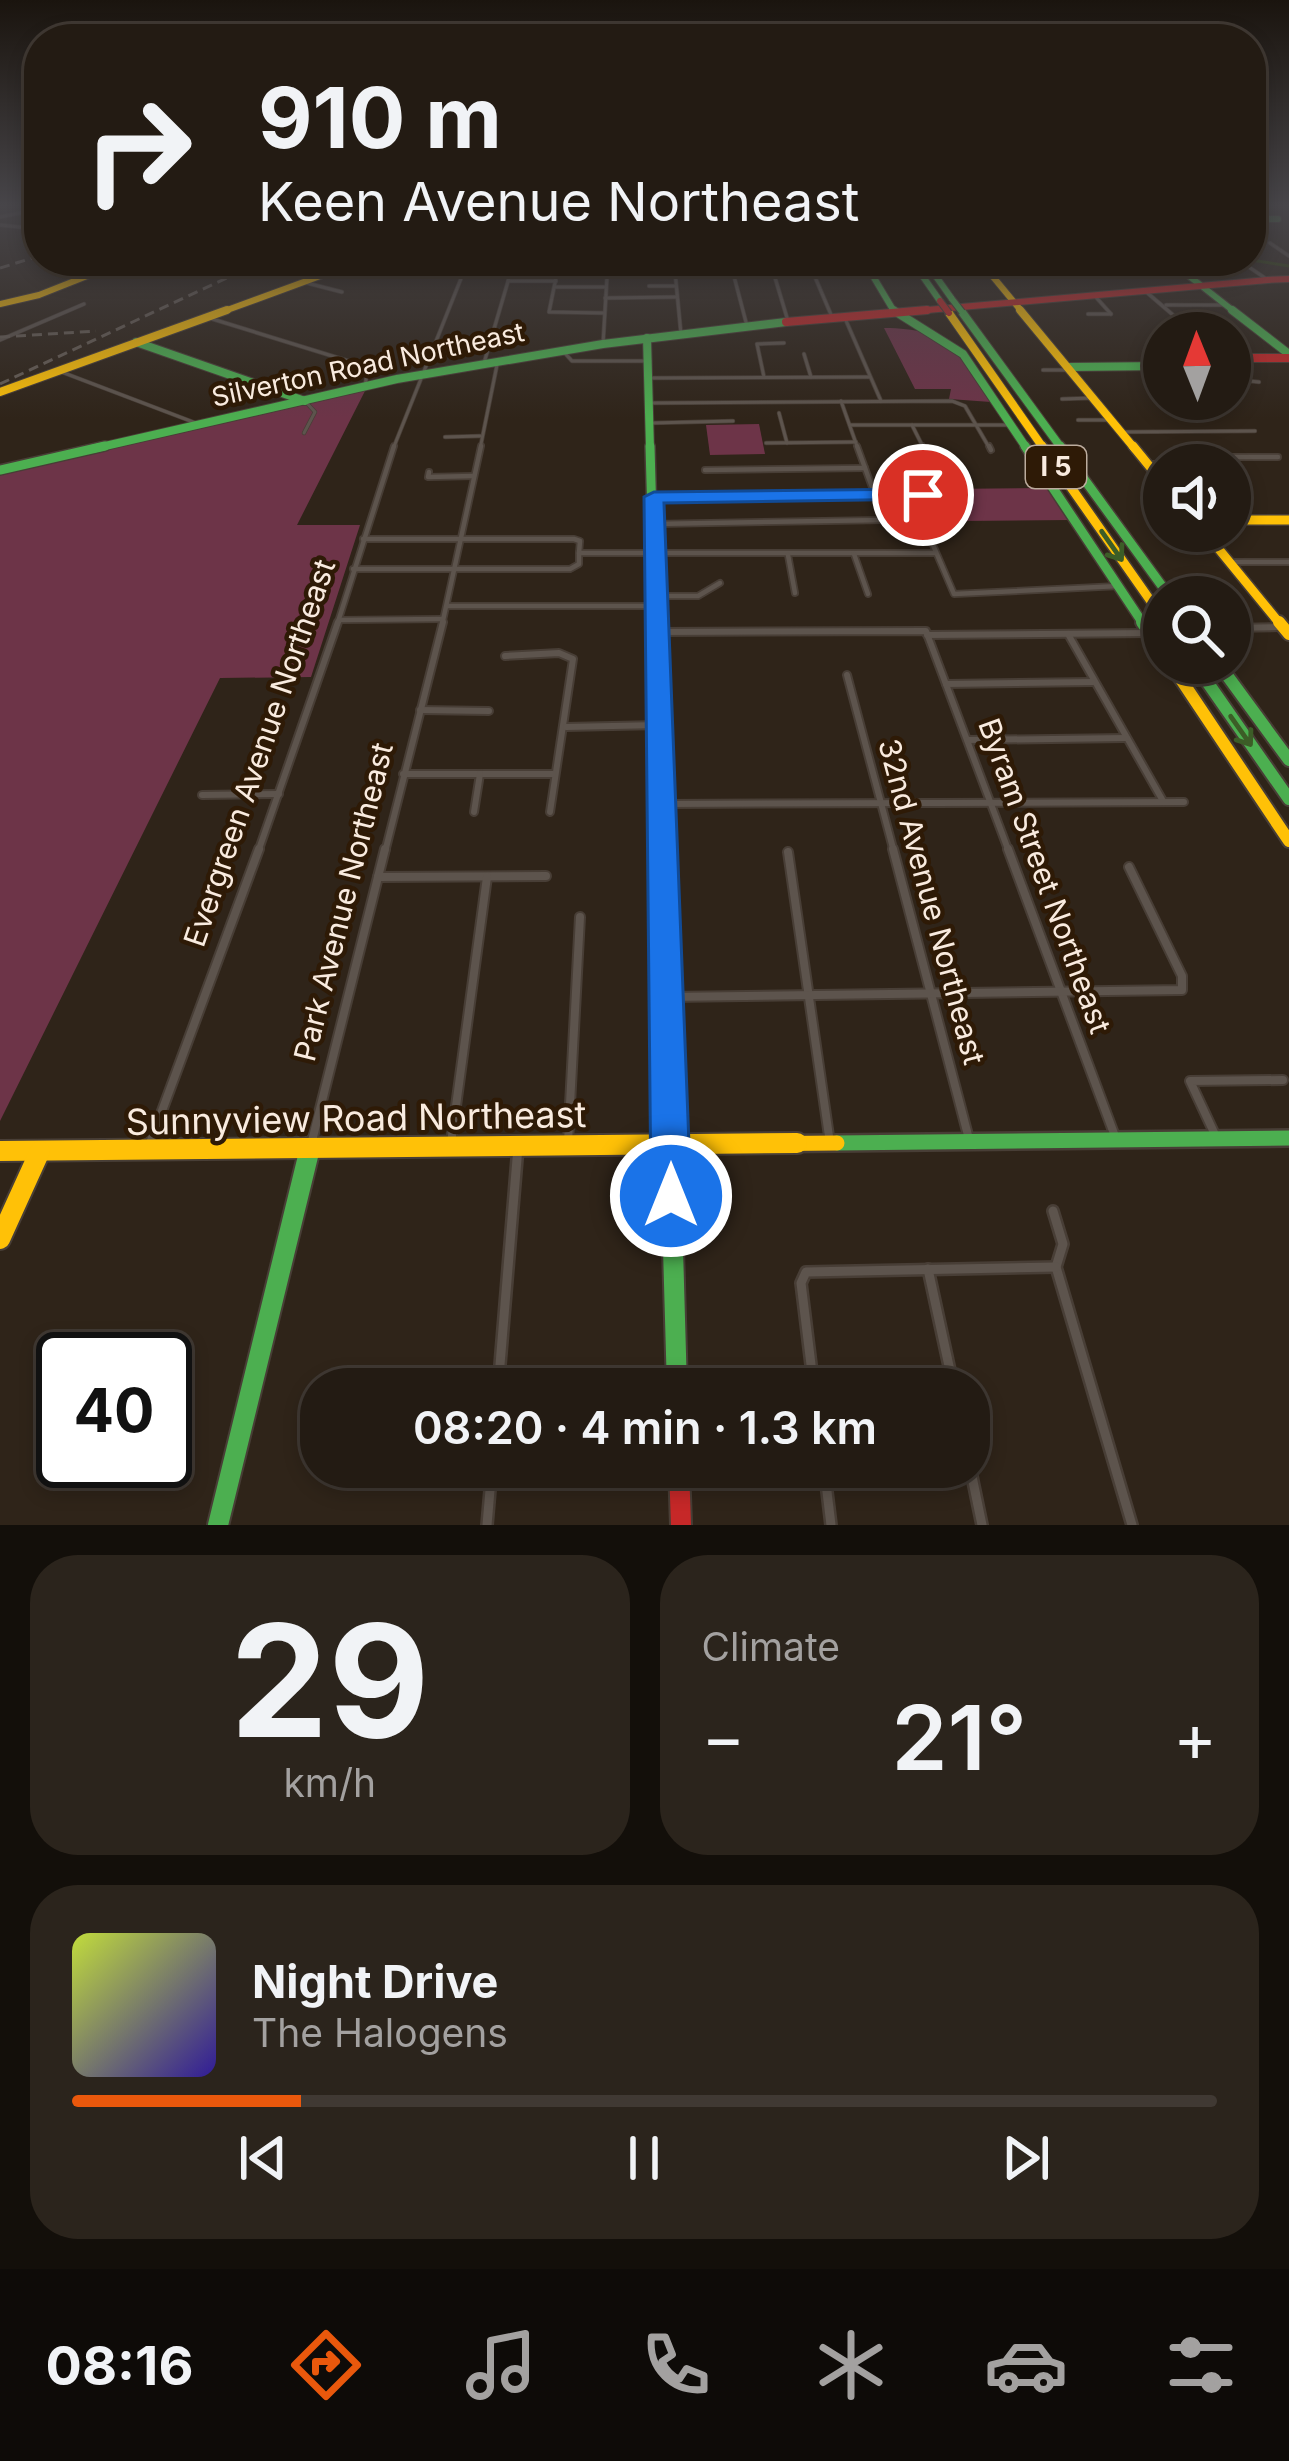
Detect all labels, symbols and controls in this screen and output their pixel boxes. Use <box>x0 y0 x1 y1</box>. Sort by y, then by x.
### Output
text: 910 m <box>258 67 502 168</box>
icon: right <box>60 72 216 228</box>
text: Keen Avenue Northeast <box>258 169 859 234</box>
north arrow <box>1143 312 1251 420</box>
map controls <box>1143 312 1251 684</box>
street label: Silverton Road Northeast <box>209 315 527 414</box>
pin <box>872 444 974 546</box>
button: sound <box>1143 444 1251 552</box>
road number: I 5 <box>1026 446 1086 488</box>
icon: arrive <box>890 462 956 528</box>
one-way arrow <box>1099 529 1124 562</box>
street label: Evergreen Avenue Northeast <box>176 554 342 951</box>
button: search <box>1143 576 1251 684</box>
street label: Byram Street Northeast <box>971 713 1119 1038</box>
one-way arrow <box>1228 714 1253 747</box>
street label: 32nd Avenue Northeast <box>871 735 993 1069</box>
street label: Park Avenue Northeast <box>286 739 400 1065</box>
street label: Sunnyview Road Northeast <box>125 1092 587 1144</box>
position arrow <box>608 1133 734 1259</box>
speed limit sign: 40 <box>36 1332 192 1488</box>
text: 08:20 · 4 min · 1.3 km <box>413 1400 877 1455</box>
text: 29 <box>230 1586 430 1775</box>
text: Climate <box>702 1623 840 1670</box>
text: 21° <box>892 1683 1027 1792</box>
text: − <box>702 1697 745 1777</box>
text: + <box>1173 1697 1217 1777</box>
text: km/h <box>283 1759 376 1806</box>
text: Night Drive <box>252 1954 498 2009</box>
text: The Halogens <box>252 2009 508 2056</box>
icon: previous <box>230 2125 296 2191</box>
icon: pause <box>611 2125 677 2191</box>
icon: next <box>993 2125 1059 2191</box>
icon: directions <box>284 2323 368 2407</box>
icon: music <box>459 2323 543 2407</box>
icon: phone <box>634 2323 718 2407</box>
icon: climate <box>809 2323 893 2407</box>
icon: car <box>984 2323 1068 2407</box>
icon: filters <box>1159 2323 1243 2407</box>
text: 08:16 <box>46 2333 193 2398</box>

